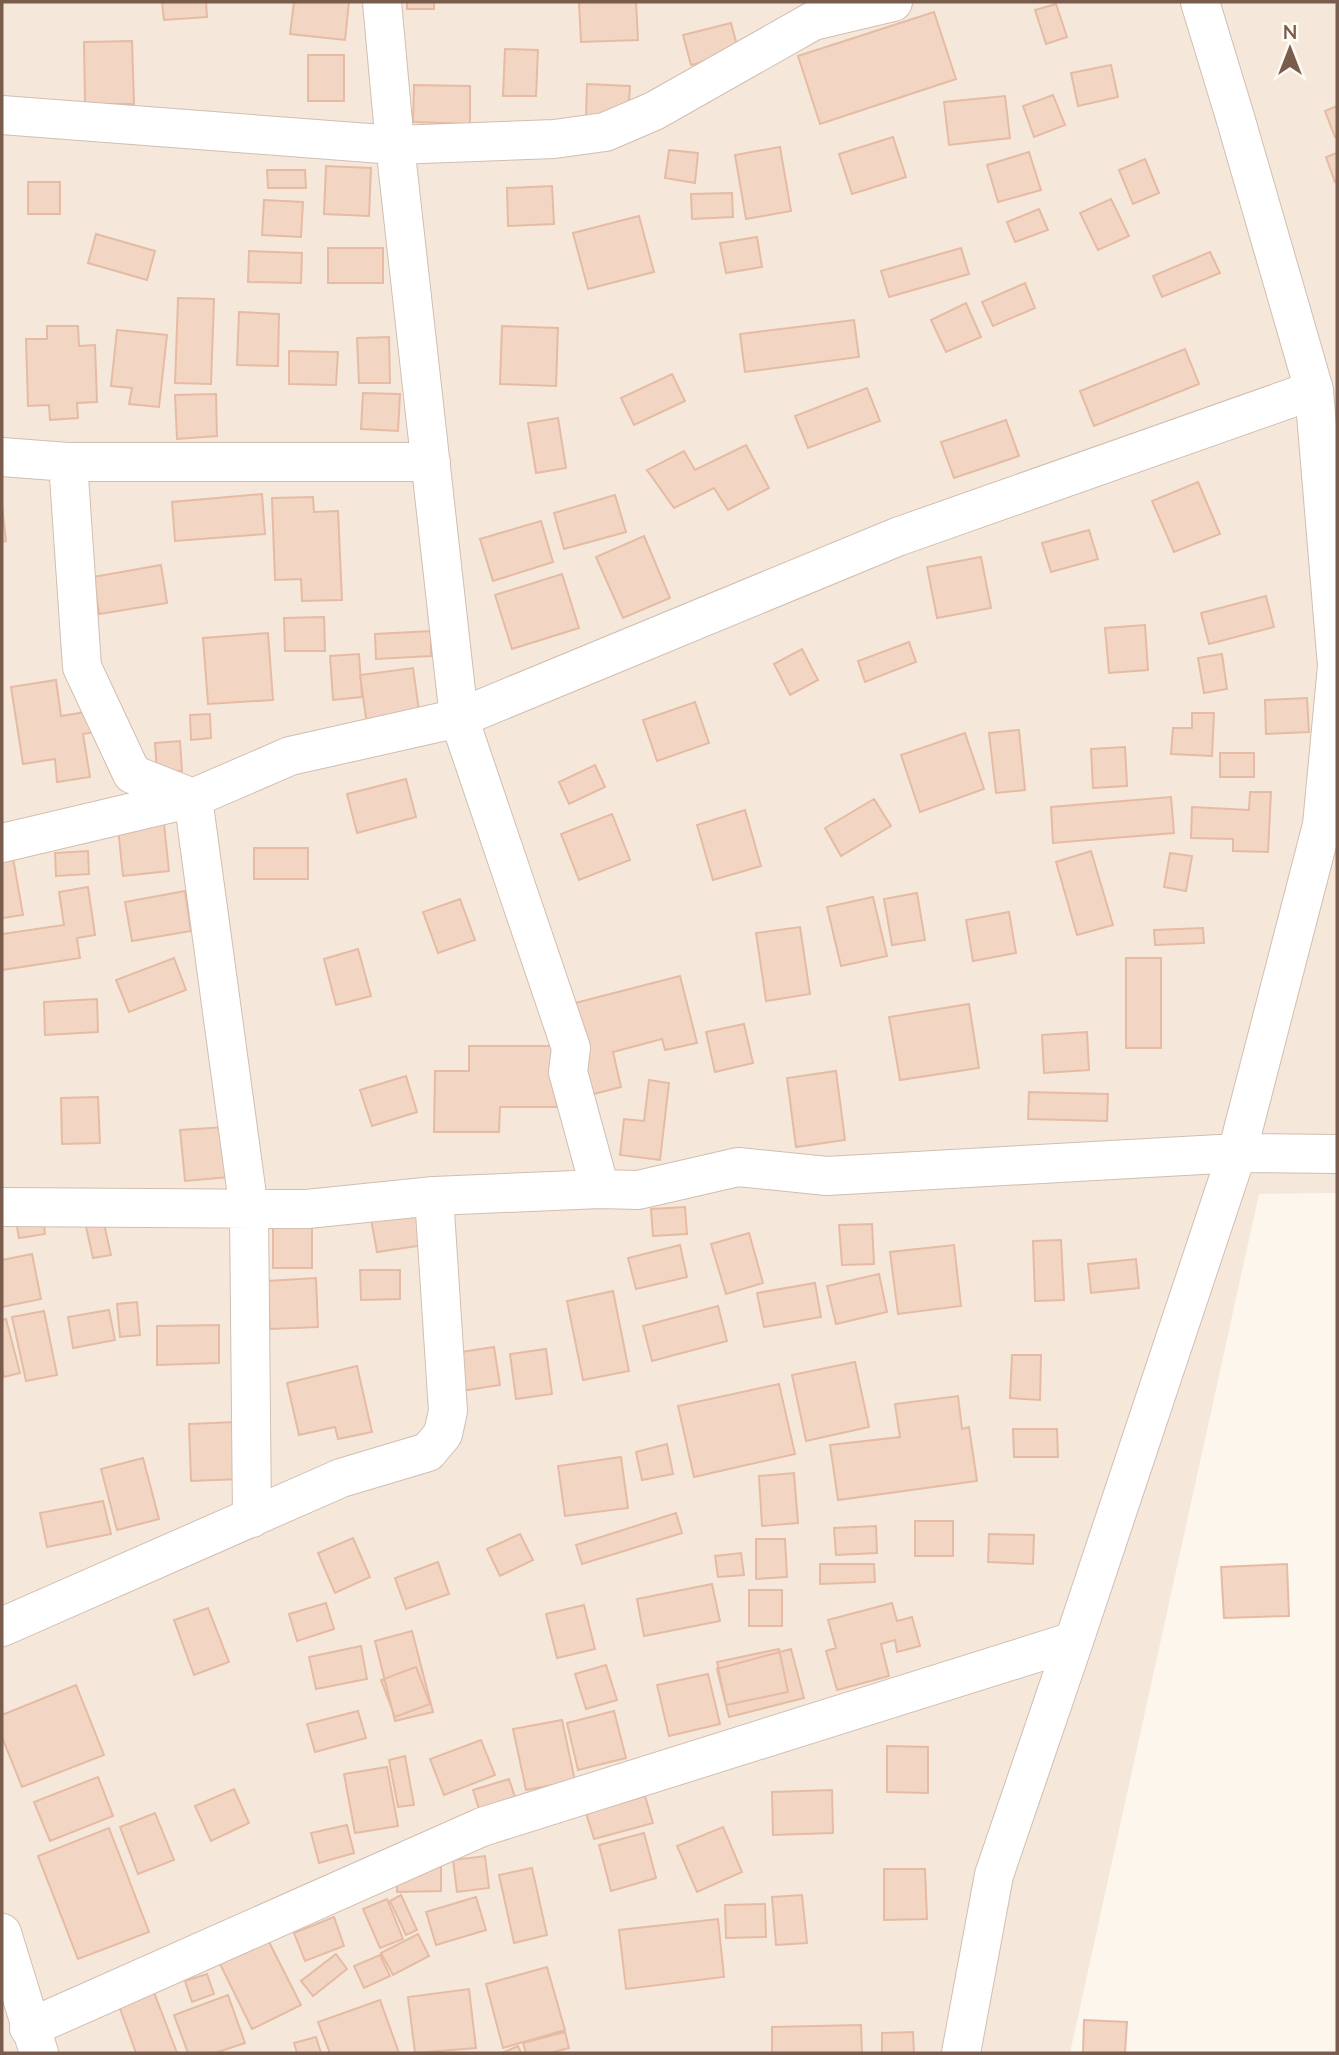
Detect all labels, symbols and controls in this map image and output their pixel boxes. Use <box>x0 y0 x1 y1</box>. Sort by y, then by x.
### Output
north arrow <box>1255 14 1325 84</box>
text: N <box>1283 20 1297 43</box>

